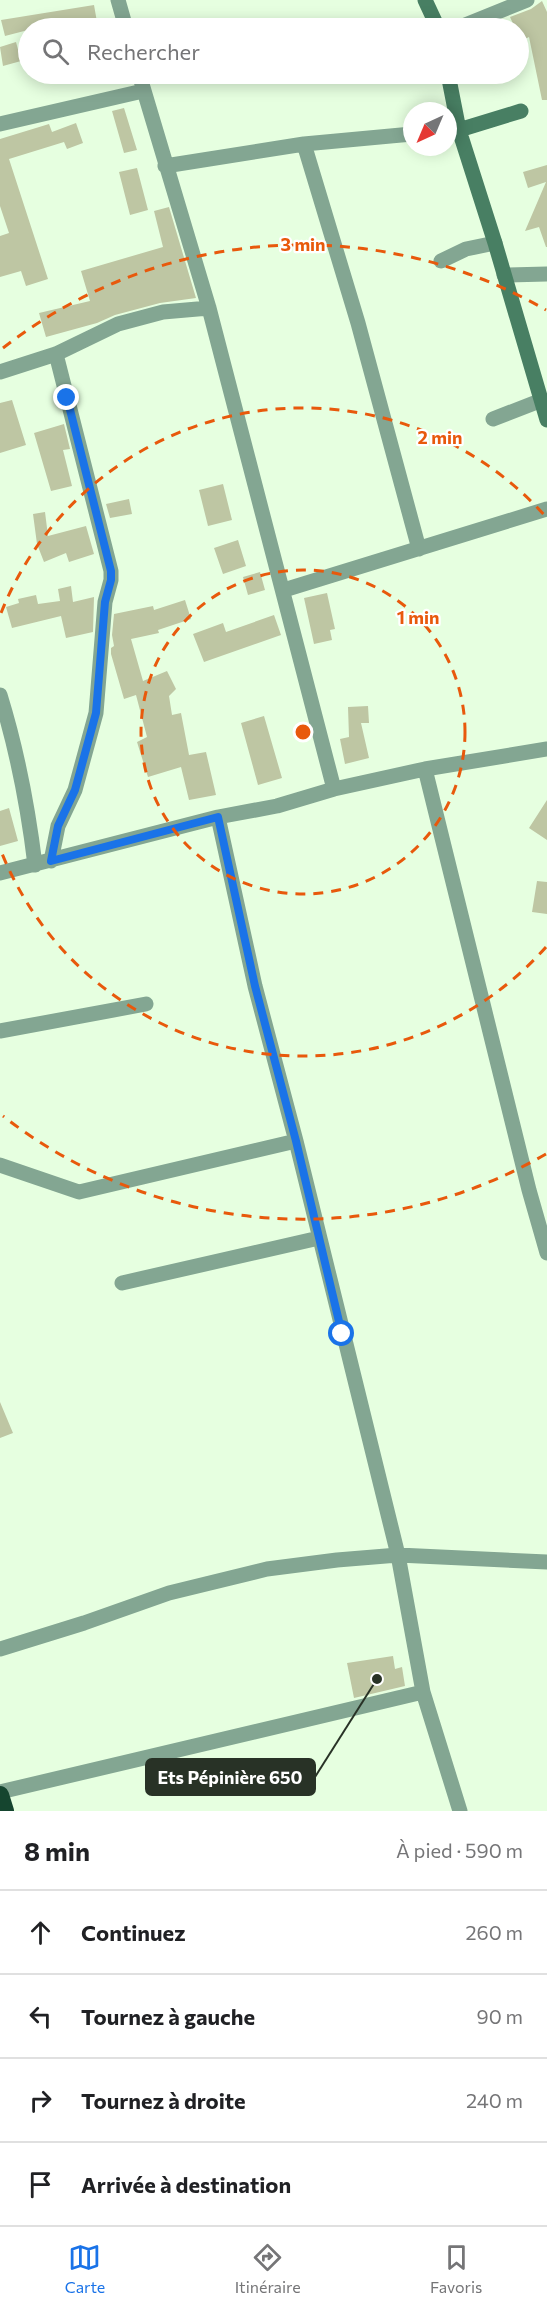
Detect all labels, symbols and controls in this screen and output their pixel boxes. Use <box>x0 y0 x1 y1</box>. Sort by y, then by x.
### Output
search box <box>18 18 529 84</box>
icon: search <box>39 35 72 68</box>
text: Rechercher <box>87 38 200 65</box>
north arrow <box>403 102 457 156</box>
text: 3 min <box>280 233 326 255</box>
route end <box>53 384 79 410</box>
text: 2 min <box>418 426 462 448</box>
text: 1 min <box>397 606 439 628</box>
centre of rings <box>293 722 313 742</box>
route start <box>328 1320 354 1346</box>
callout: Ets Pépinière 650 <box>146 1759 315 1795</box>
text: Ets Pépinière 650 <box>157 1766 303 1788</box>
text: 8 min <box>24 1835 90 1866</box>
text: À pied · 590 m <box>396 1838 523 1862</box>
icon: ahead <box>24 1916 57 1949</box>
text: Continuez <box>81 1919 186 1946</box>
text: 260 m <box>465 1920 523 1944</box>
icon: left <box>24 2000 57 2033</box>
text: Tournez à gauche <box>81 2003 255 2030</box>
text: 90 m <box>477 2004 523 2028</box>
icon: right <box>24 2084 57 2117</box>
text: Tournez à droite <box>81 2087 246 2114</box>
text: 240 m <box>466 2088 523 2112</box>
icon: arrive <box>24 2168 57 2201</box>
text: Arrivée à destination <box>81 2171 291 2198</box>
tab: Carte <box>65 2241 105 2296</box>
tab: Itinéraire <box>235 2241 301 2296</box>
tab: Favoris <box>430 2241 482 2296</box>

